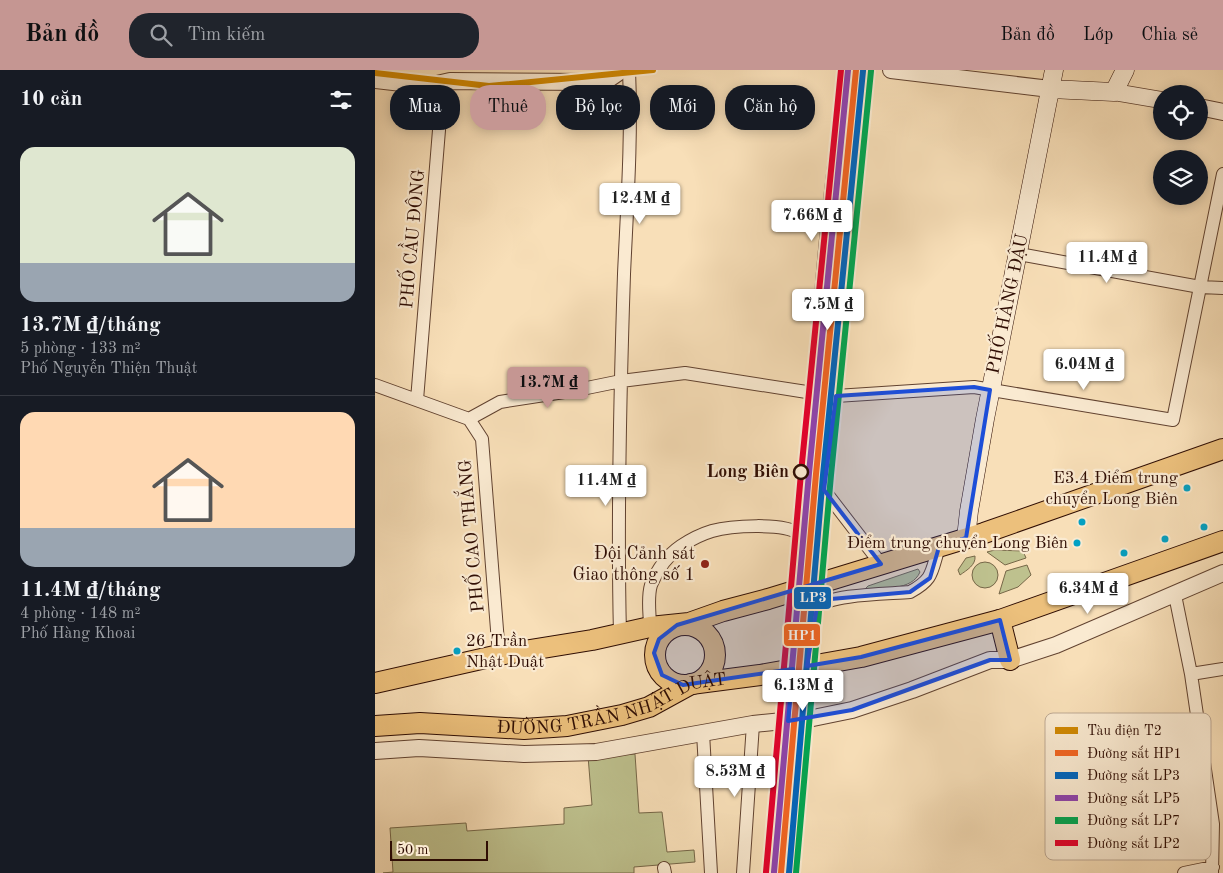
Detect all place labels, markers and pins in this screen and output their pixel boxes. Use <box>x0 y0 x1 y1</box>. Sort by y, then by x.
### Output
pin: 12.4M ₫ <box>594 182 686 225</box>
pin: 7.66M ₫ <box>766 200 858 242</box>
pin: 11.4M ₫ <box>1061 242 1153 284</box>
pin: 7.5M ₫ <box>787 288 869 331</box>
pin: 6.04M ₫ <box>1038 348 1130 391</box>
pin: 13.7M ₫ <box>502 366 594 409</box>
place label: Long Biên <box>706 463 789 481</box>
pin: 11.4M ₫ <box>560 464 652 507</box>
marker: Long Biên <box>793 464 809 480</box>
place label: E3.4 Điểm trung chuyển Long Biên <box>1046 469 1178 508</box>
marker: E3.4 Điểm trung chuyển Long Biên <box>1182 483 1192 493</box>
unlabelled marker <box>1077 517 1087 527</box>
unlabelled marker <box>1199 522 1209 532</box>
place label: Điểm trung chuyển Long Biên <box>847 534 1068 552</box>
unlabelled marker <box>1160 534 1170 544</box>
marker: Điểm trung chuyển Long Biên <box>1072 538 1082 548</box>
place label: Đội Cảnh sát Giao thông số 1 <box>573 545 695 584</box>
unlabelled marker <box>1119 548 1129 558</box>
marker: Đội Cảnh sát Giao thông số 1 <box>699 558 711 570</box>
pin: 6.34M ₫ <box>1042 572 1134 615</box>
place label: 26 Trần Nhật Duật <box>466 631 544 671</box>
marker: 26 Trần Nhật Duật <box>452 646 462 656</box>
pin: 6.13M ₫ <box>757 670 849 712</box>
pin: 8.53M ₫ <box>689 756 781 798</box>

